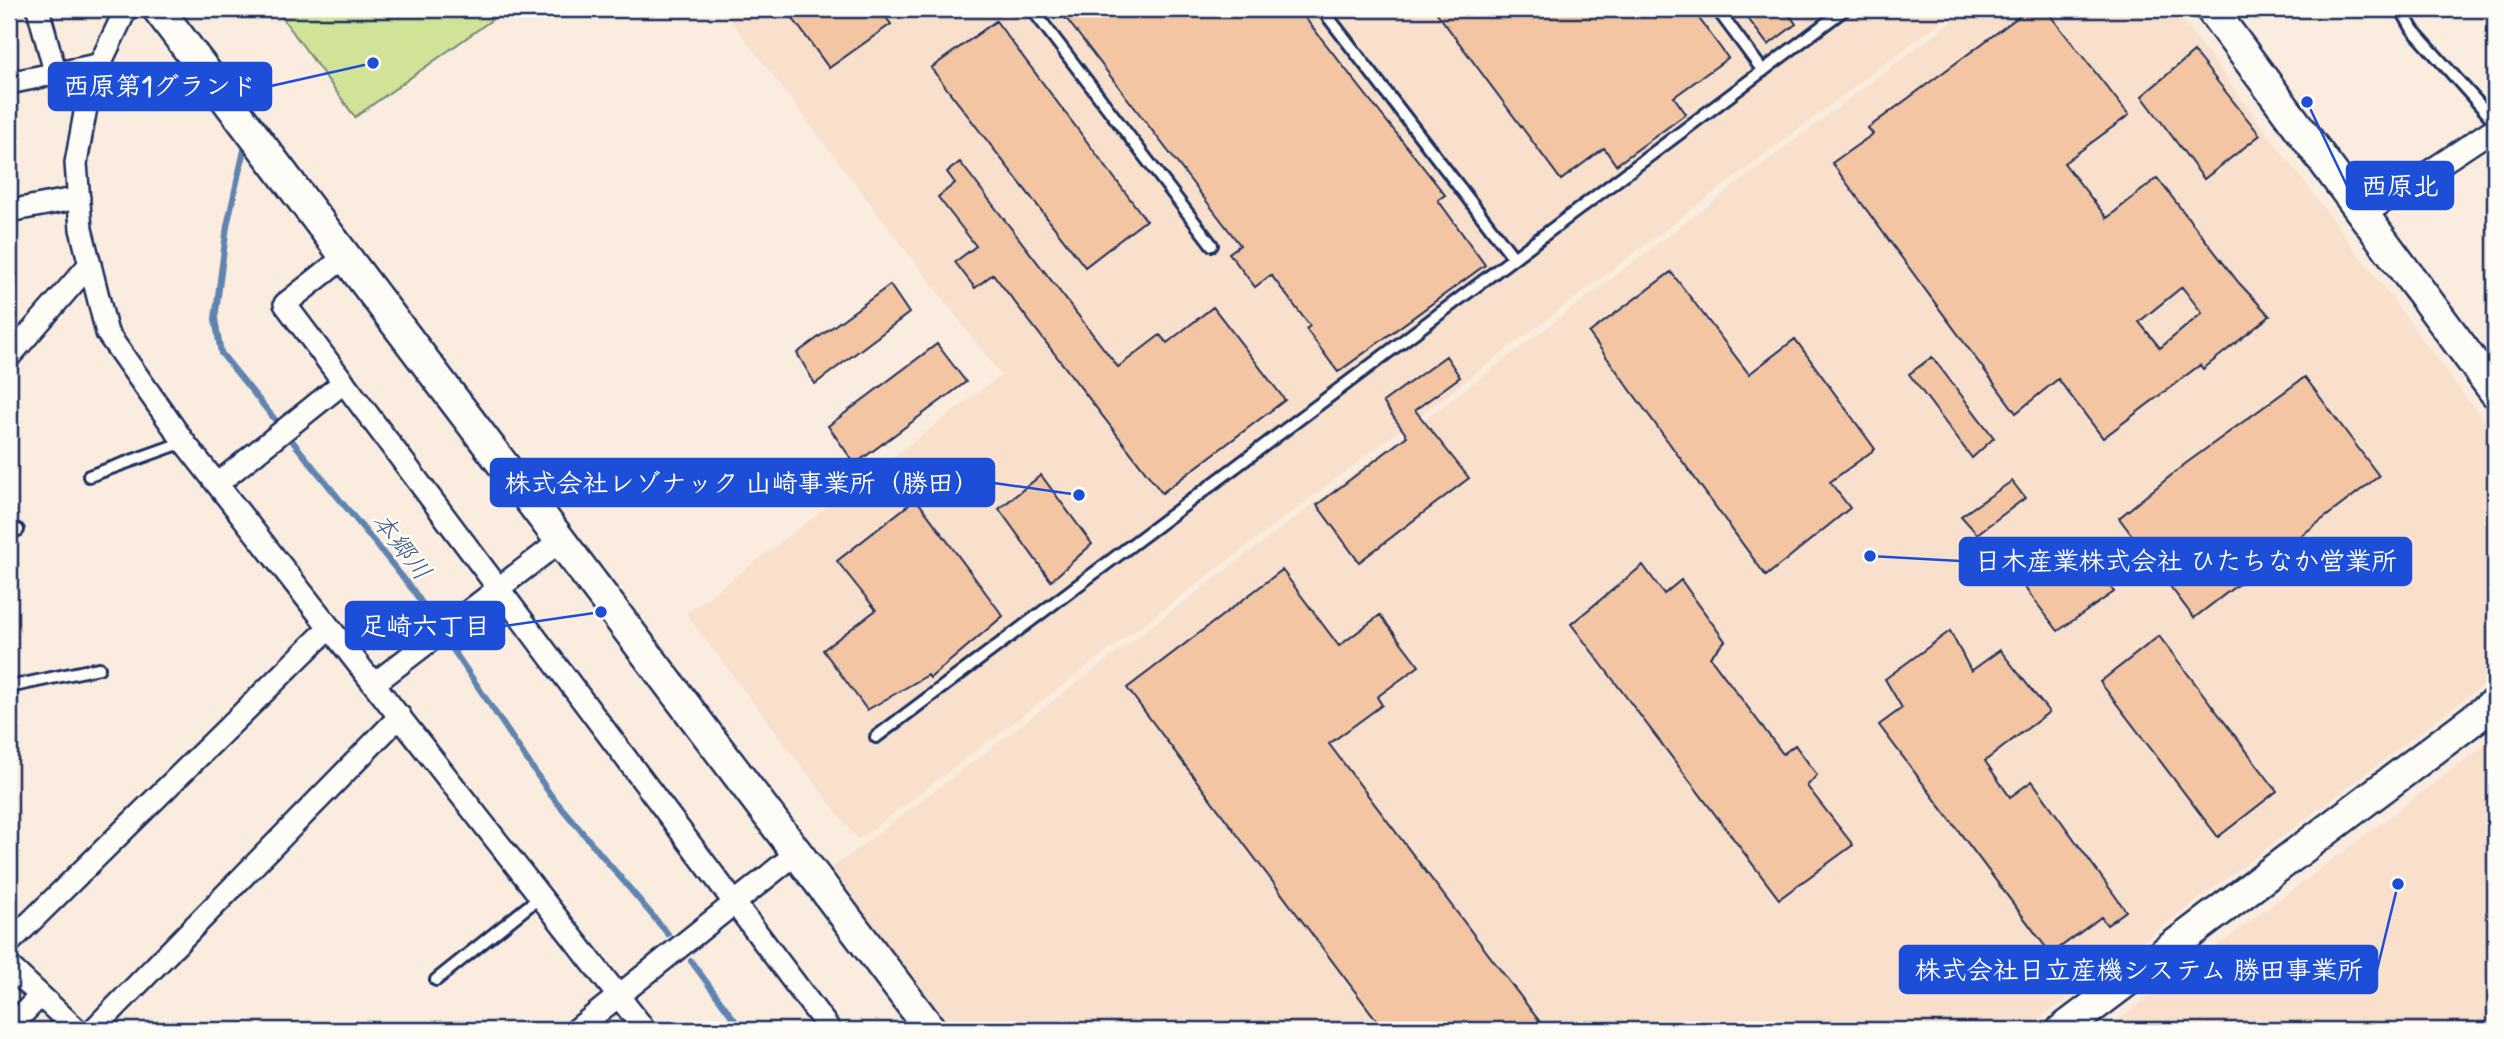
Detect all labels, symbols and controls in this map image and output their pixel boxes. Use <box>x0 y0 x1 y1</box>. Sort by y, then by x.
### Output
callout: 西原第1グランド <box>49 63 271 110</box>
text: 西原第1グランド <box>63 71 257 105</box>
callout: 西原北 <box>2347 162 2453 209</box>
text: 西原北 <box>2361 171 2439 205</box>
callout: 株式会社レゾナック 山崎事業所（勝田） <box>491 459 994 506</box>
text: 株式会社レゾナック 山崎事業所（勝田） <box>504 468 980 502</box>
water label: 本郷川 <box>363 506 438 588</box>
callout: 日木産業株式会社 ひたちなか営業所 <box>1960 538 2411 585</box>
text: 日木産業株式会社 ひたちなか営業所 <box>1975 546 2397 580</box>
callout: 足崎六丁目 <box>346 602 504 649</box>
text: 足崎六丁目 <box>360 611 490 645</box>
callout: 株式会社日立産機システム 勝田事業所 <box>1900 946 2377 993</box>
text: 株式会社日立産機システム 勝田事業所 <box>1915 955 2363 989</box>

